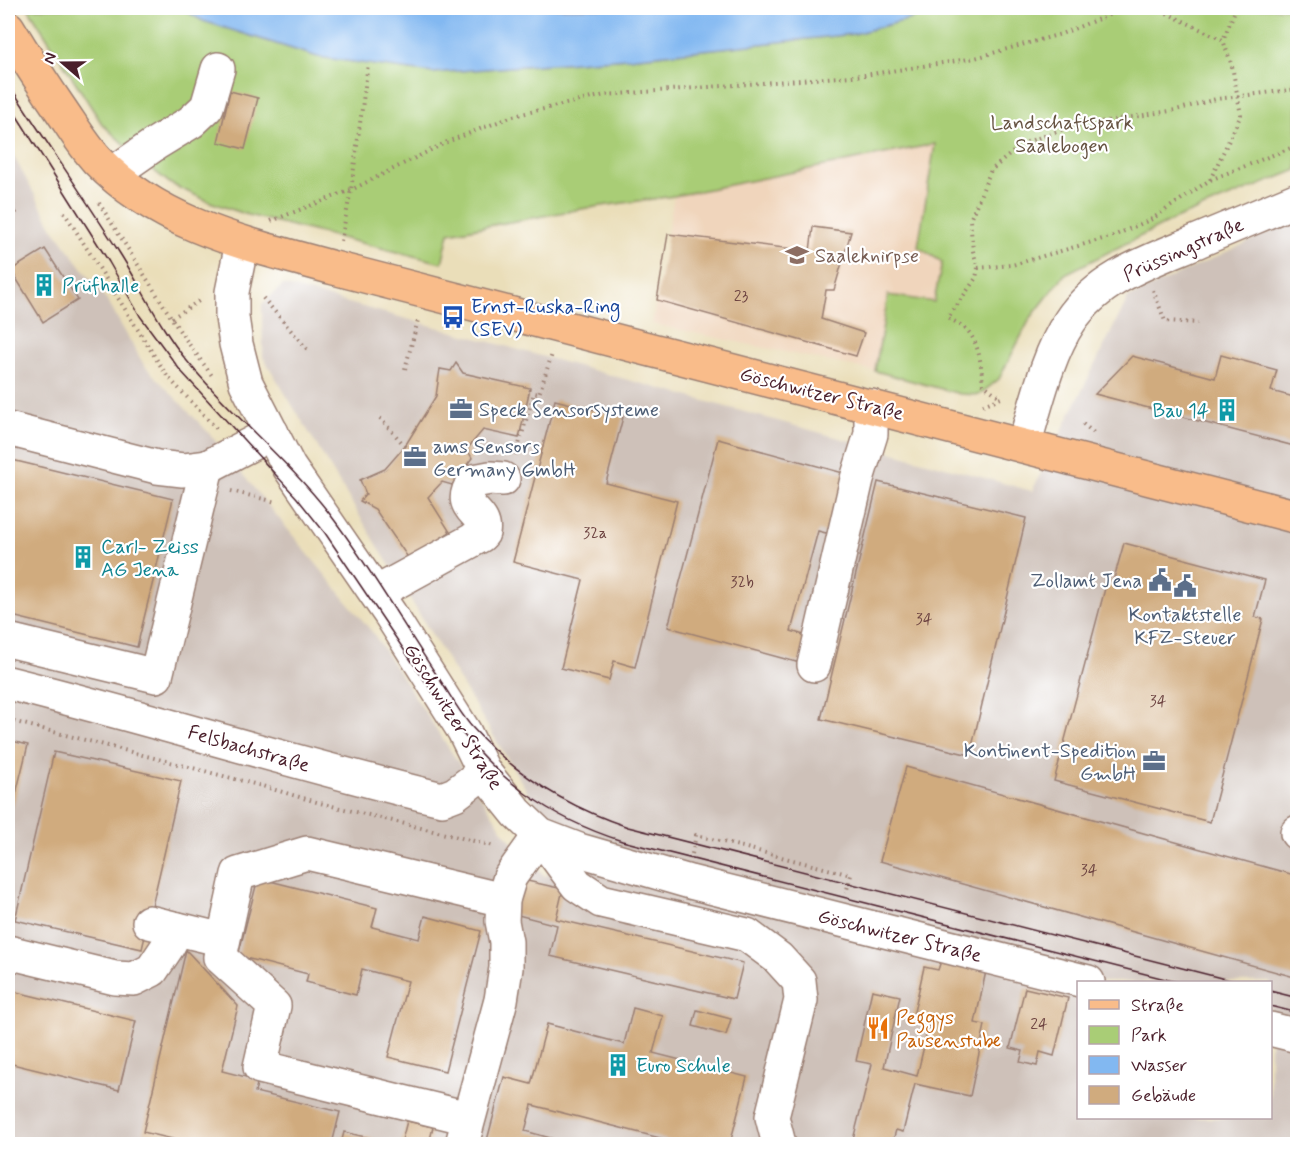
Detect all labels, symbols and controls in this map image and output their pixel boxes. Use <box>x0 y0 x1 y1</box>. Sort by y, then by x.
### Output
north arrow <box>33 33 93 93</box>
text: N <box>39 50 62 67</box>
park label: Landschaftspark Saalebogen <box>990 110 1134 160</box>
street label: Prüssingstraße <box>1119 212 1248 289</box>
school or university icon: Saaleknirpse <box>784 242 810 268</box>
place label: Saaleknirpse <box>815 243 919 270</box>
building icon: Prüfhalle <box>31 272 57 298</box>
place label: Prüfhalle <box>62 273 139 300</box>
house number: 23 <box>734 286 749 307</box>
place label: Ernst-Ruska-Ring (SEV) <box>471 294 620 344</box>
bus stop icon: Ernst-Ruska-Ring (SEV) <box>440 304 466 330</box>
street label: Göschwitzer Straße <box>737 361 907 428</box>
office icon: Speck Sensorsysteme <box>448 396 474 422</box>
place label: Speck Sensorsysteme <box>479 397 659 424</box>
building icon: Bau 14 <box>1214 397 1240 423</box>
place label: Bau 14 <box>1153 398 1209 425</box>
place label: ams Sensors Germany GmbH <box>433 434 576 484</box>
office icon: ams Sensors Germany GmbH <box>402 444 428 470</box>
house number: 32a <box>583 523 607 544</box>
place label: Carl- Zeiss AG Jena <box>101 534 199 584</box>
building icon: Carl- Zeiss AG Jena <box>70 544 96 570</box>
public building icon: Zollamt Jena <box>1147 567 1173 593</box>
place label: Zollamt Jena <box>1030 568 1142 595</box>
house number: 32b <box>730 572 754 593</box>
public building icon: Kontaktstelle KFZ-Steuer <box>1172 573 1198 599</box>
place label: Kontaktstelle KFZ-Steuer <box>1128 602 1242 652</box>
house number: 34 <box>916 609 933 630</box>
street label: Göschwitzer Straße <box>397 638 509 795</box>
house number: 34 <box>1150 691 1167 712</box>
street label: Felsbachstraße <box>184 719 313 780</box>
place label: Kontinent-Spedition GmbH <box>964 738 1136 788</box>
office icon: Kontinent-Spedition GmbH <box>1141 748 1167 774</box>
house number: 34 <box>1081 860 1098 881</box>
street label: Göschwitzer Straße <box>815 903 985 970</box>
legend <box>1077 981 1272 1119</box>
text: Straße <box>1131 994 1184 1018</box>
place label: Peggys Pausenstube <box>896 1005 1001 1055</box>
house number: 24 <box>1030 1014 1048 1035</box>
restaurant icon: Peggys Pausenstube <box>865 1015 891 1041</box>
text: Park <box>1131 1024 1167 1048</box>
building icon: Euro Schule <box>605 1052 631 1078</box>
place label: Euro Schule <box>636 1053 731 1080</box>
text: Wasser <box>1131 1054 1188 1078</box>
text: Gebäude <box>1131 1084 1196 1108</box>

